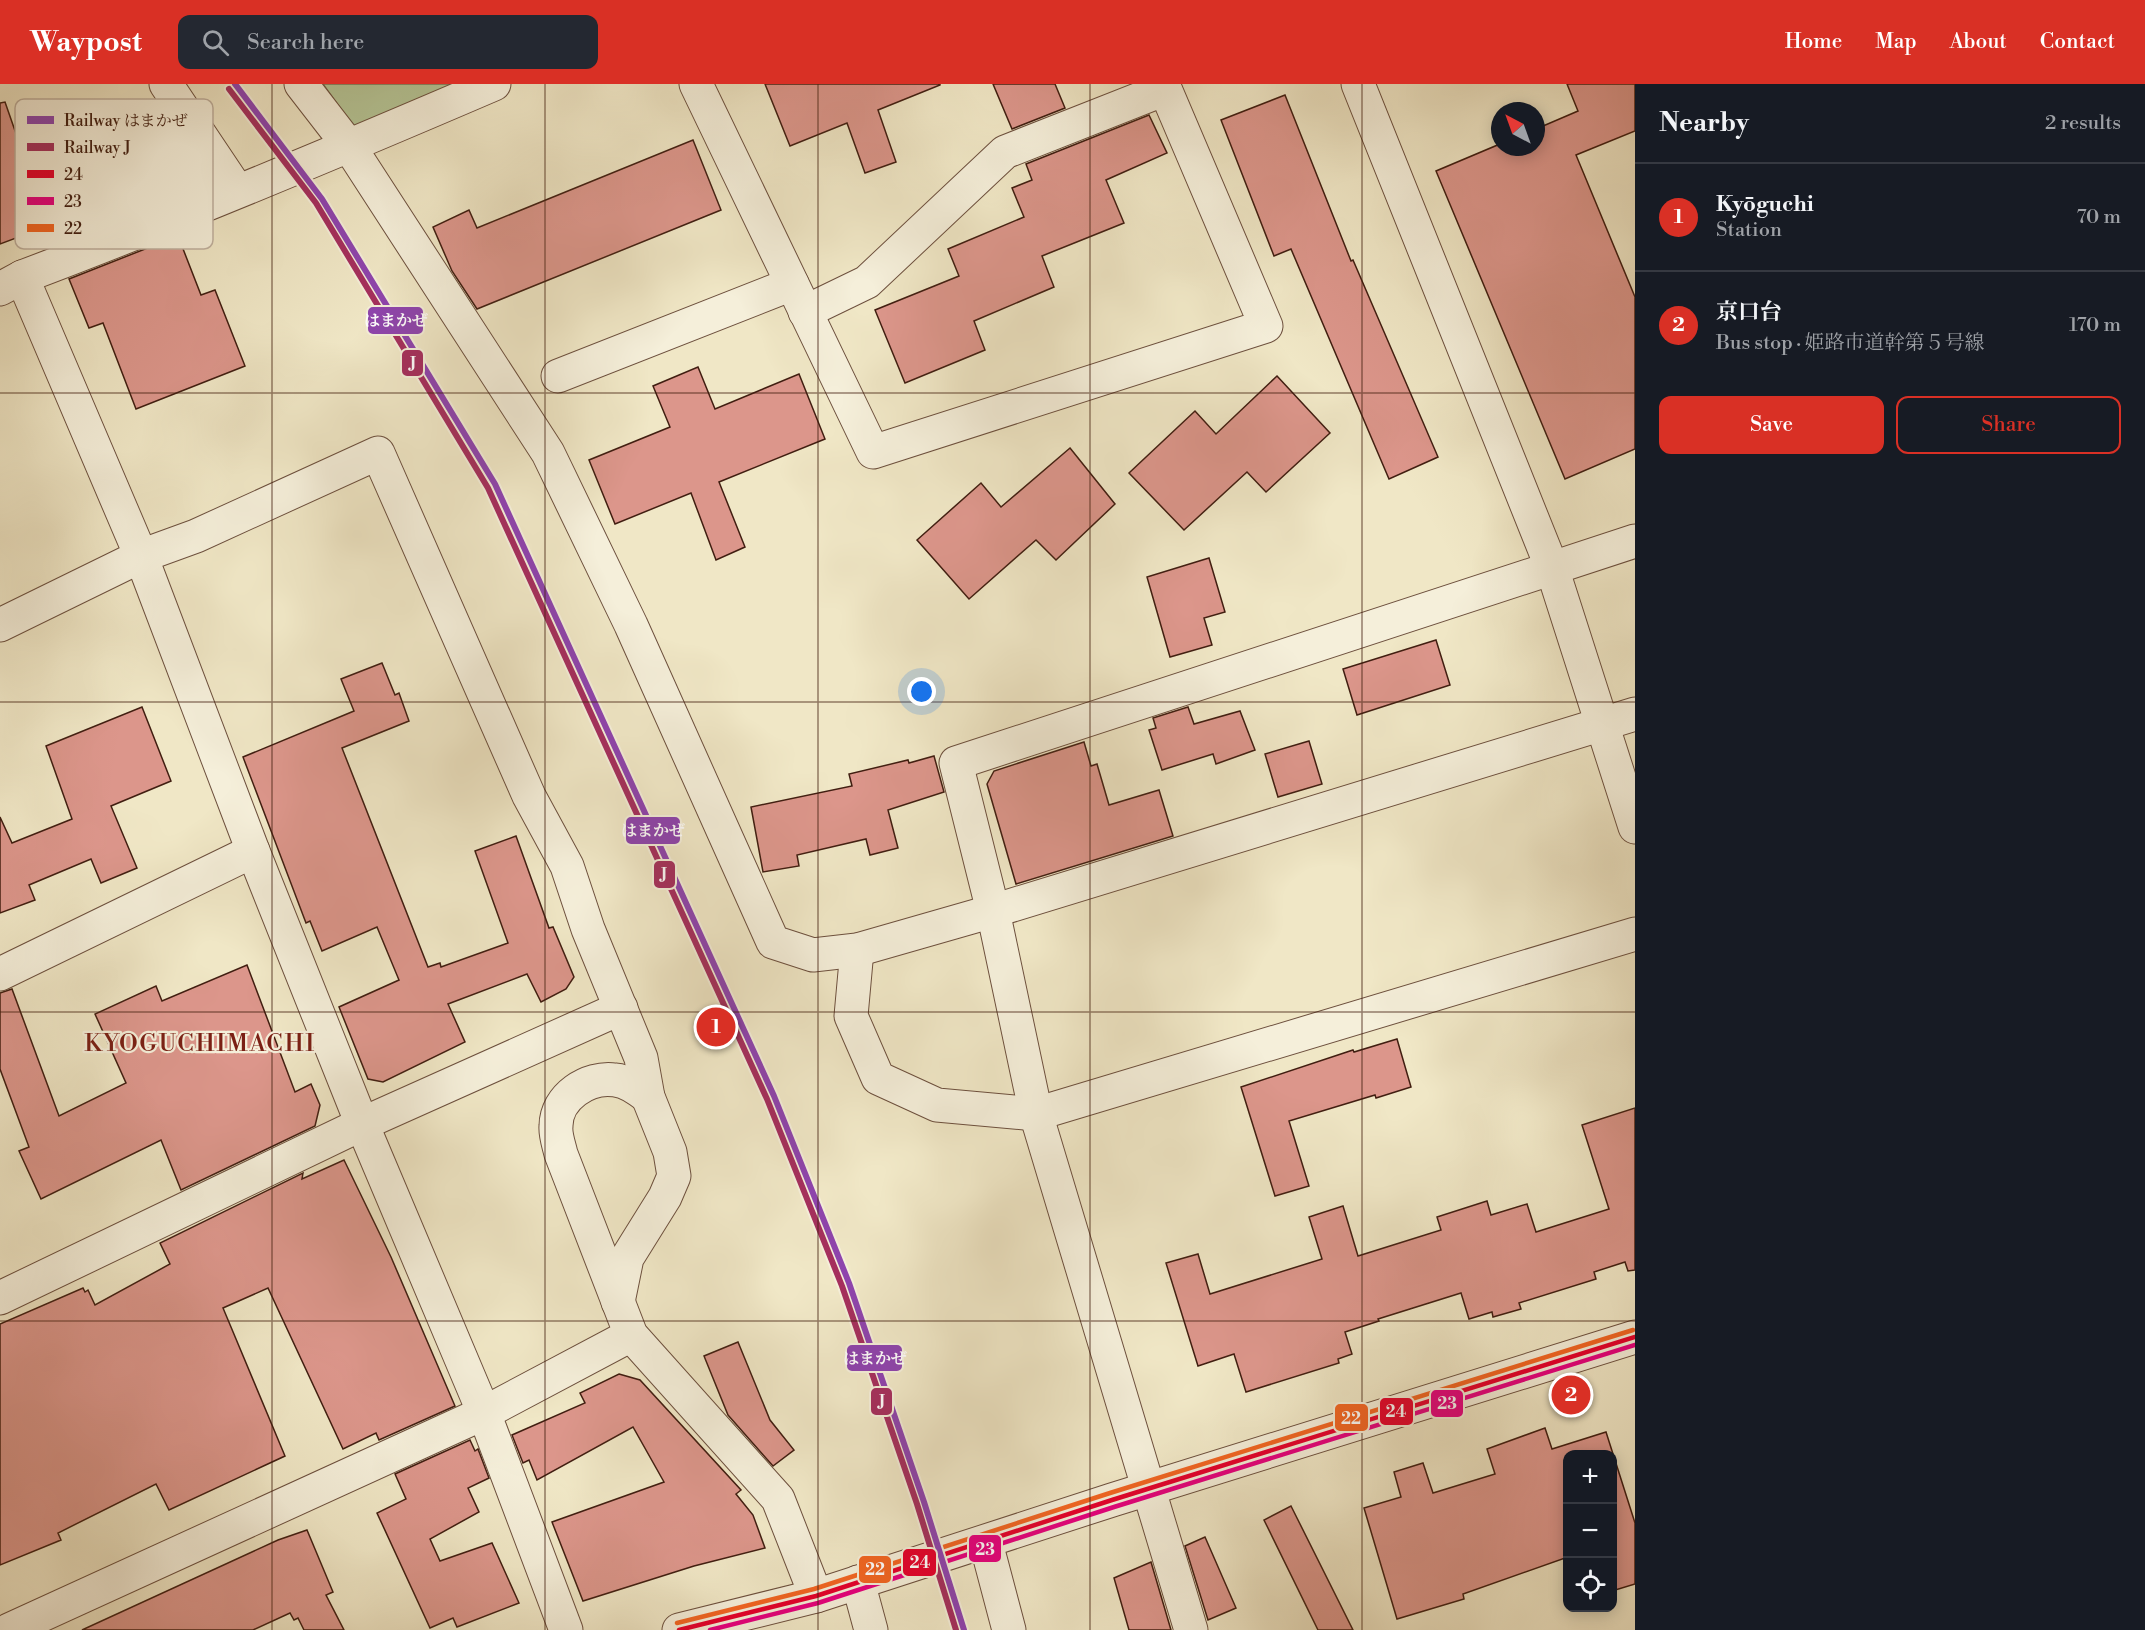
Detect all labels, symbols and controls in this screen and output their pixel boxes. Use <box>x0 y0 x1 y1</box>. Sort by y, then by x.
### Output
search box <box>178 15 598 69</box>
text: Waypost <box>30 25 142 60</box>
icon: search <box>199 26 232 59</box>
text: Search here <box>247 29 364 56</box>
text: Home <box>1785 29 1842 55</box>
text: Map <box>1875 29 1917 55</box>
text: About <box>1950 29 2007 55</box>
text: Contact <box>2040 29 2115 55</box>
legend <box>15 99 213 249</box>
north arrow <box>1491 102 1545 156</box>
text: Nearby <box>1659 107 1749 139</box>
text: Railway はまかぜ <box>64 111 188 131</box>
text: 2 results <box>2045 111 2121 136</box>
text: Railway J <box>64 138 131 158</box>
text: 24 <box>64 165 83 185</box>
text: Kyōguchi <box>1716 191 1814 218</box>
text: 23 <box>64 192 82 212</box>
text: 1 <box>1674 205 1683 230</box>
text: 70 m <box>2077 205 2121 230</box>
text: Station <box>1716 218 1782 243</box>
text: 22 <box>64 219 82 239</box>
text: 京口台 <box>1716 299 1782 326</box>
line badge: はまかぜ <box>367 306 424 335</box>
text: はまかぜ <box>364 311 428 331</box>
text: 2 <box>1672 313 1685 338</box>
text: 170 m <box>2069 313 2121 338</box>
text: Bus stop · 姫路市道幹第５号線 <box>1716 331 1984 356</box>
line badge: J <box>401 349 424 377</box>
text: J <box>408 354 416 374</box>
button: Save <box>1659 396 1884 454</box>
button: Share <box>1896 396 2121 454</box>
your location <box>907 677 936 706</box>
line badge: はまかぜ <box>625 816 681 845</box>
text: はまかぜ <box>621 821 685 841</box>
line badge: J <box>653 860 676 889</box>
text: J <box>659 865 667 885</box>
pin: 1 <box>696 1004 736 1050</box>
district label: KYOGUCHIMACHI <box>84 1029 316 1059</box>
line badge: はまかぜ <box>846 1344 903 1372</box>
text: はまかぜ <box>843 1349 907 1369</box>
pin: 2 <box>1552 1372 1590 1418</box>
line badge: J <box>870 1387 893 1416</box>
line badge: 23 <box>1430 1389 1464 1418</box>
text: J <box>877 1392 885 1412</box>
text: 23 <box>1437 1394 1457 1414</box>
line badge: 24 <box>1379 1397 1414 1426</box>
text: 24 <box>1386 1402 1407 1422</box>
line badge: 22 <box>1334 1403 1369 1432</box>
text: 22 <box>1341 1409 1361 1429</box>
map controls <box>1563 1450 1617 1612</box>
button: + <box>1563 1450 1617 1504</box>
button: − <box>1563 1504 1617 1558</box>
line badge: 23 <box>968 1534 1002 1563</box>
text: 23 <box>975 1540 995 1560</box>
line badge: 24 <box>902 1548 937 1577</box>
text: 24 <box>910 1553 931 1573</box>
line badge: 22 <box>858 1555 892 1584</box>
button: locate <box>1563 1558 1617 1612</box>
text: 22 <box>865 1560 885 1580</box>

